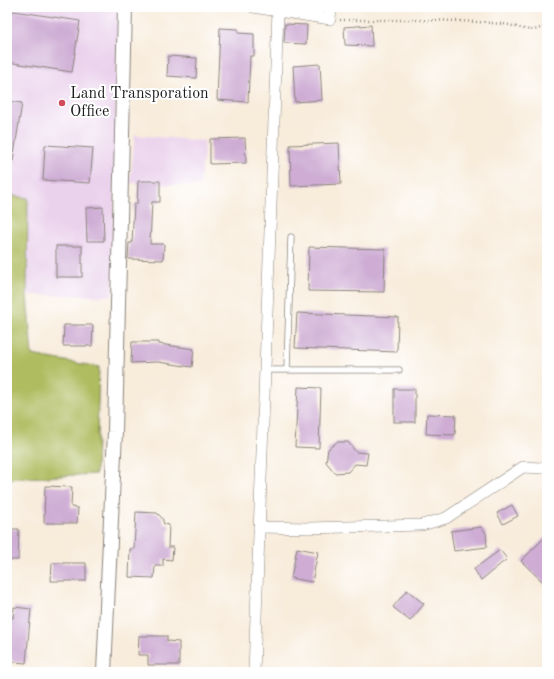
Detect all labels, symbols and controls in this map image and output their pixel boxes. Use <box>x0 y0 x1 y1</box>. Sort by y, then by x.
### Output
place label: Land Transporation Office <box>70 86 209 120</box>
marker: Land Transporation Office <box>57 98 67 108</box>

